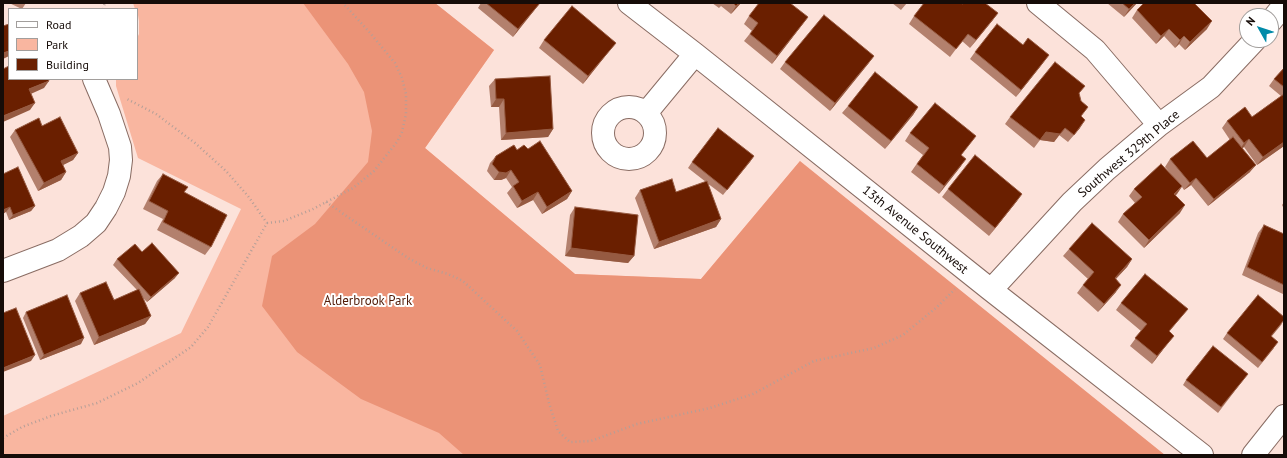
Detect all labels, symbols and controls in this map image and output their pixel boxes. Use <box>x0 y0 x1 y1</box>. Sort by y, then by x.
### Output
legend <box>8 8 138 80</box>
north arrow <box>1239 8 1279 48</box>
text: N <box>1243 14 1258 28</box>
text: Road <box>46 17 71 32</box>
text: Park <box>46 37 68 52</box>
text: Building <box>46 57 89 72</box>
street label: Southwest 329th Place <box>1075 107 1183 201</box>
street label: 13th Avenue Southwest <box>859 183 971 277</box>
park label: Alderbrook Park <box>324 293 412 309</box>

